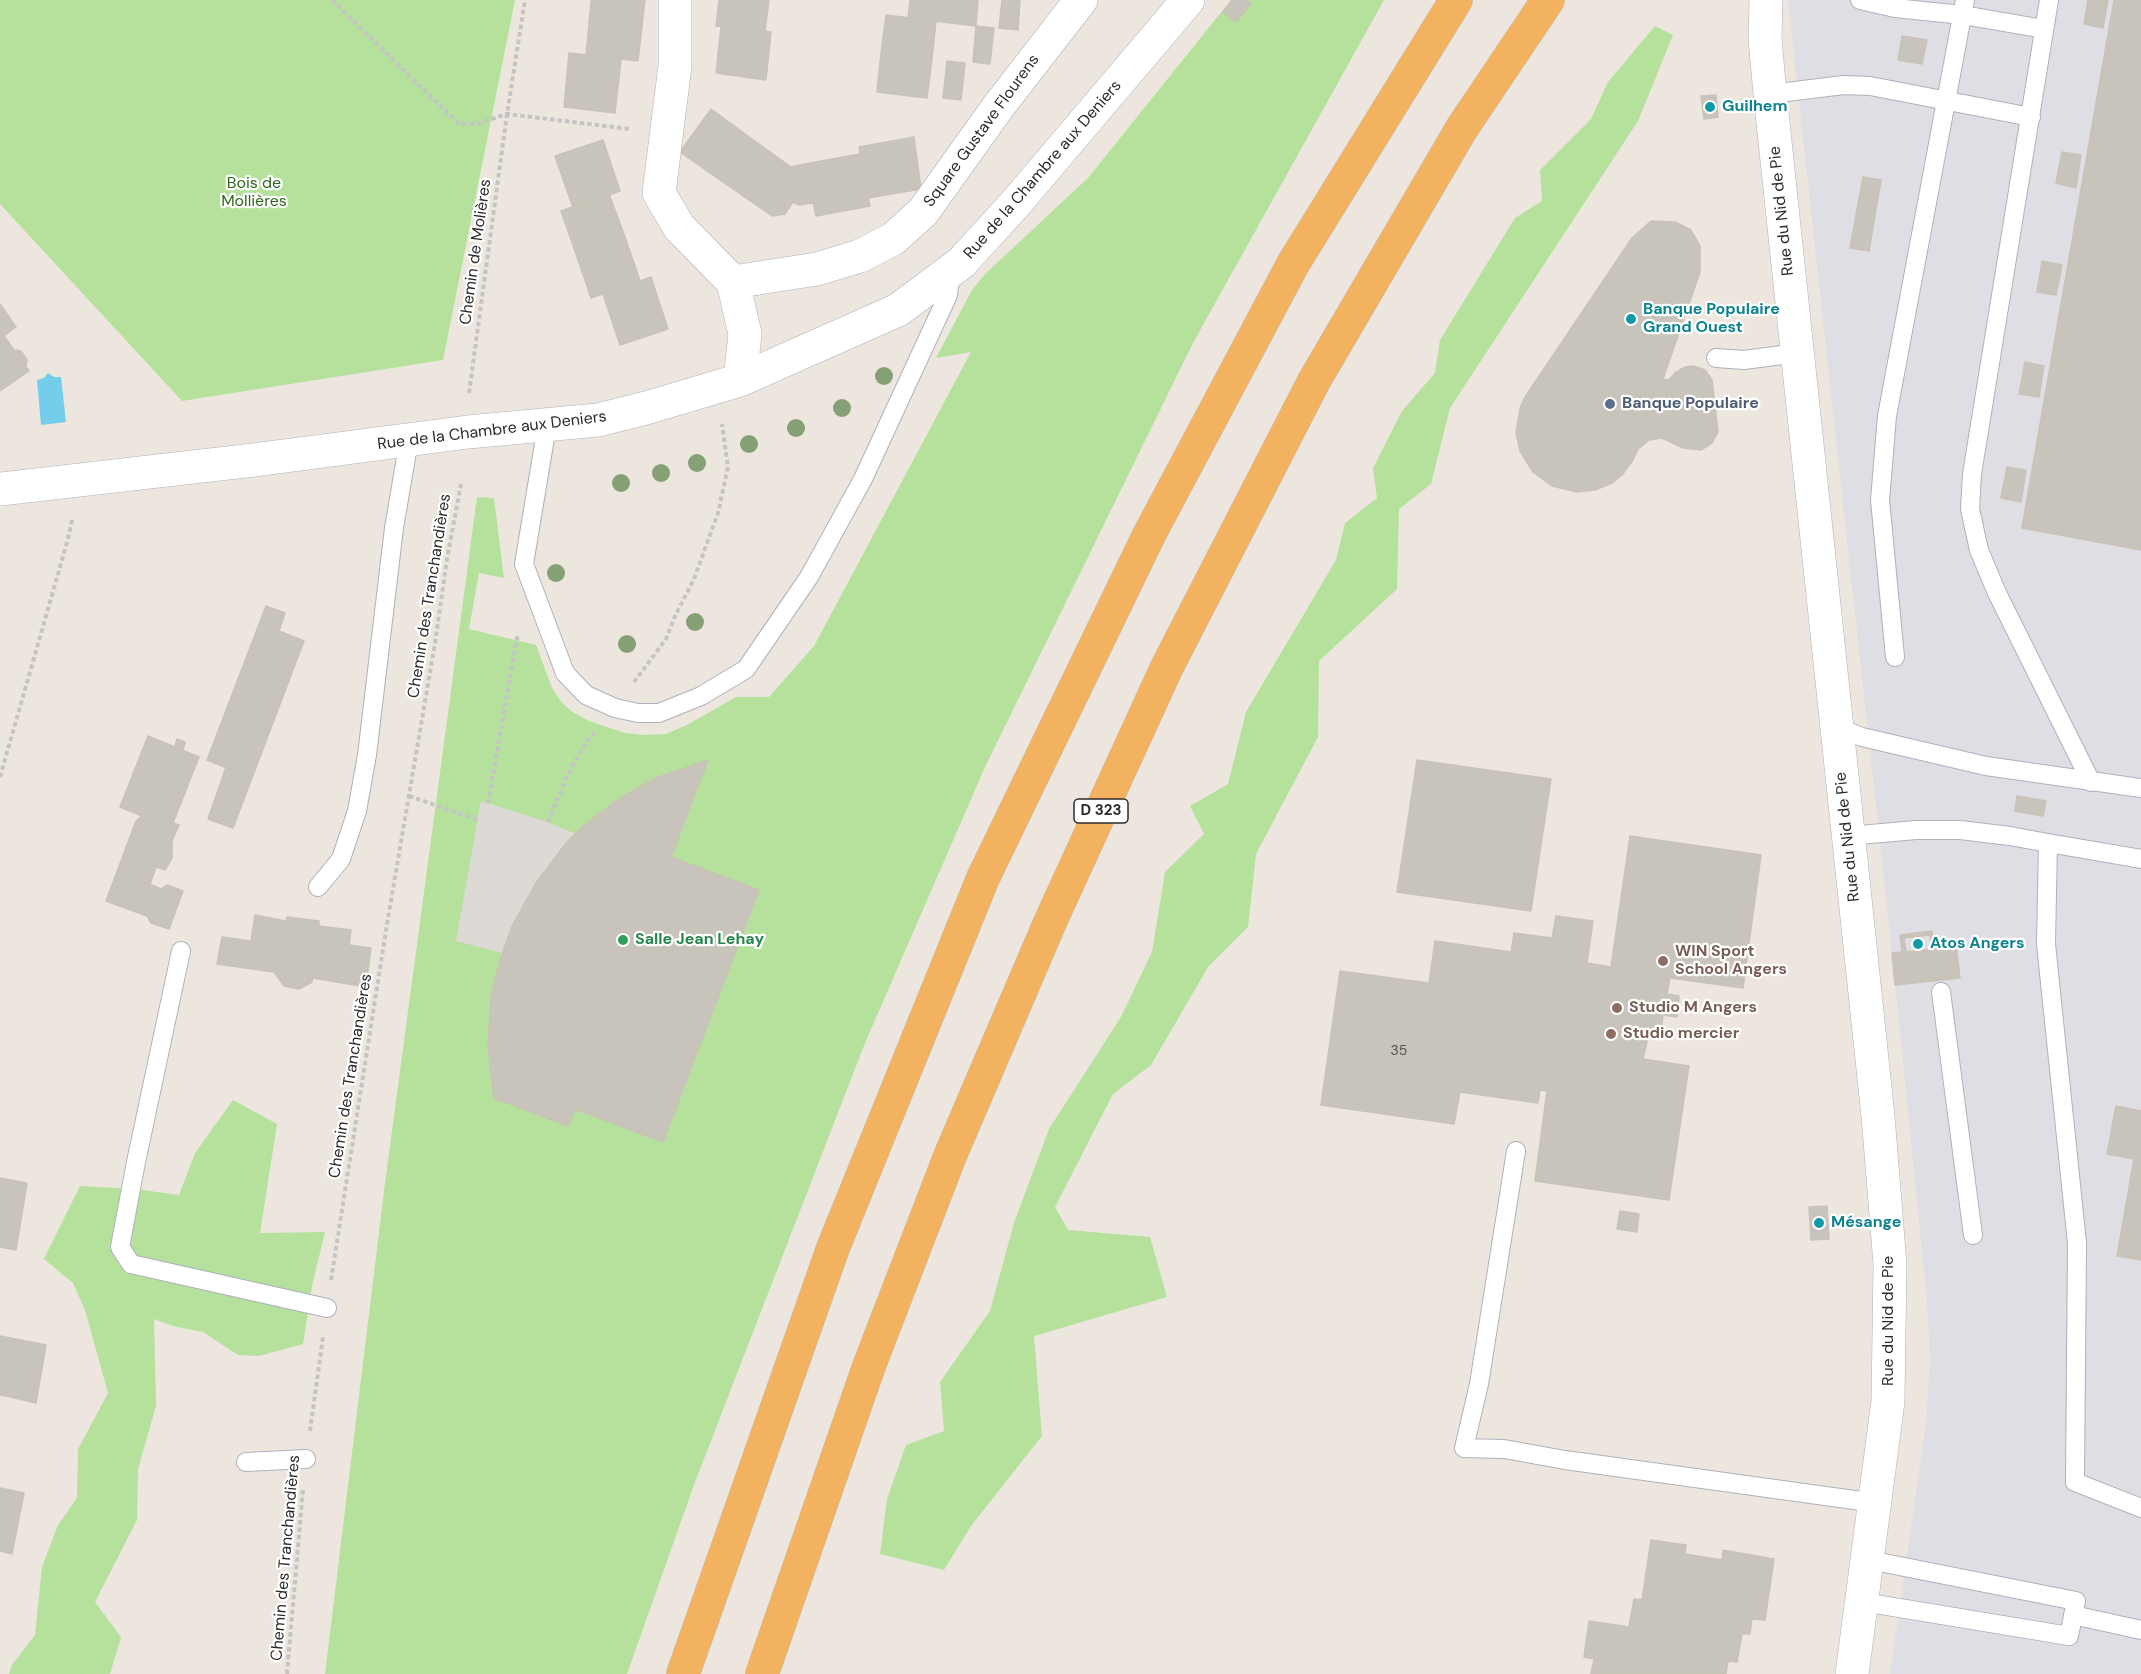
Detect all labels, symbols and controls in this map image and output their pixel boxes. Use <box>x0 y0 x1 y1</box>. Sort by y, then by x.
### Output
street label: Square Gustave Flourens <box>920 51 1044 211</box>
street label: Rue de la Chambre aux Deniers <box>960 77 1126 263</box>
place label: Guilhem <box>1722 97 1788 117</box>
marker: Guilhem <box>1703 100 1717 114</box>
street label: Rue du Nid de Pie <box>1766 145 1798 277</box>
park label: Bois de Mollières <box>221 174 287 212</box>
street label: Chemin de Molières <box>456 178 496 326</box>
place label: Banque Populaire Grand Ouest <box>1643 300 1780 338</box>
marker: Banque Populaire Grand Ouest <box>1624 312 1638 326</box>
place label: Banque Populaire <box>1622 394 1759 414</box>
marker: Banque Populaire <box>1603 397 1617 411</box>
street label: Rue de la Chambre aux Deniers <box>376 407 608 455</box>
street label: Chemin des Tranchandières <box>404 493 456 699</box>
street label: Rue du Nid de Pie <box>1832 771 1864 903</box>
road number: D 323 <box>1074 799 1128 823</box>
place label: Salle Jean Lehay <box>635 930 764 950</box>
marker: Salle Jean Lehay <box>616 933 630 947</box>
place label: Atos Angers <box>1930 934 2024 954</box>
marker: Atos Angers <box>1911 937 1925 951</box>
place label: WIN Sport School Angers <box>1675 942 1787 980</box>
marker: WIN Sport School Angers <box>1656 954 1670 968</box>
street label: Chemin des Tranchandières <box>325 973 377 1179</box>
place label: Studio M Angers <box>1629 998 1757 1018</box>
marker: Studio M Angers <box>1610 1001 1624 1015</box>
place label: Studio mercier <box>1623 1024 1739 1044</box>
marker: Studio mercier <box>1604 1027 1618 1041</box>
house number: 35 <box>1391 1043 1407 1059</box>
place label: Mésange <box>1831 1213 1901 1233</box>
marker: Mésange <box>1812 1216 1826 1230</box>
street label: Rue du Nid de Pie <box>1879 1256 1899 1386</box>
street label: Chemin des Tranchandières <box>267 1454 305 1662</box>

